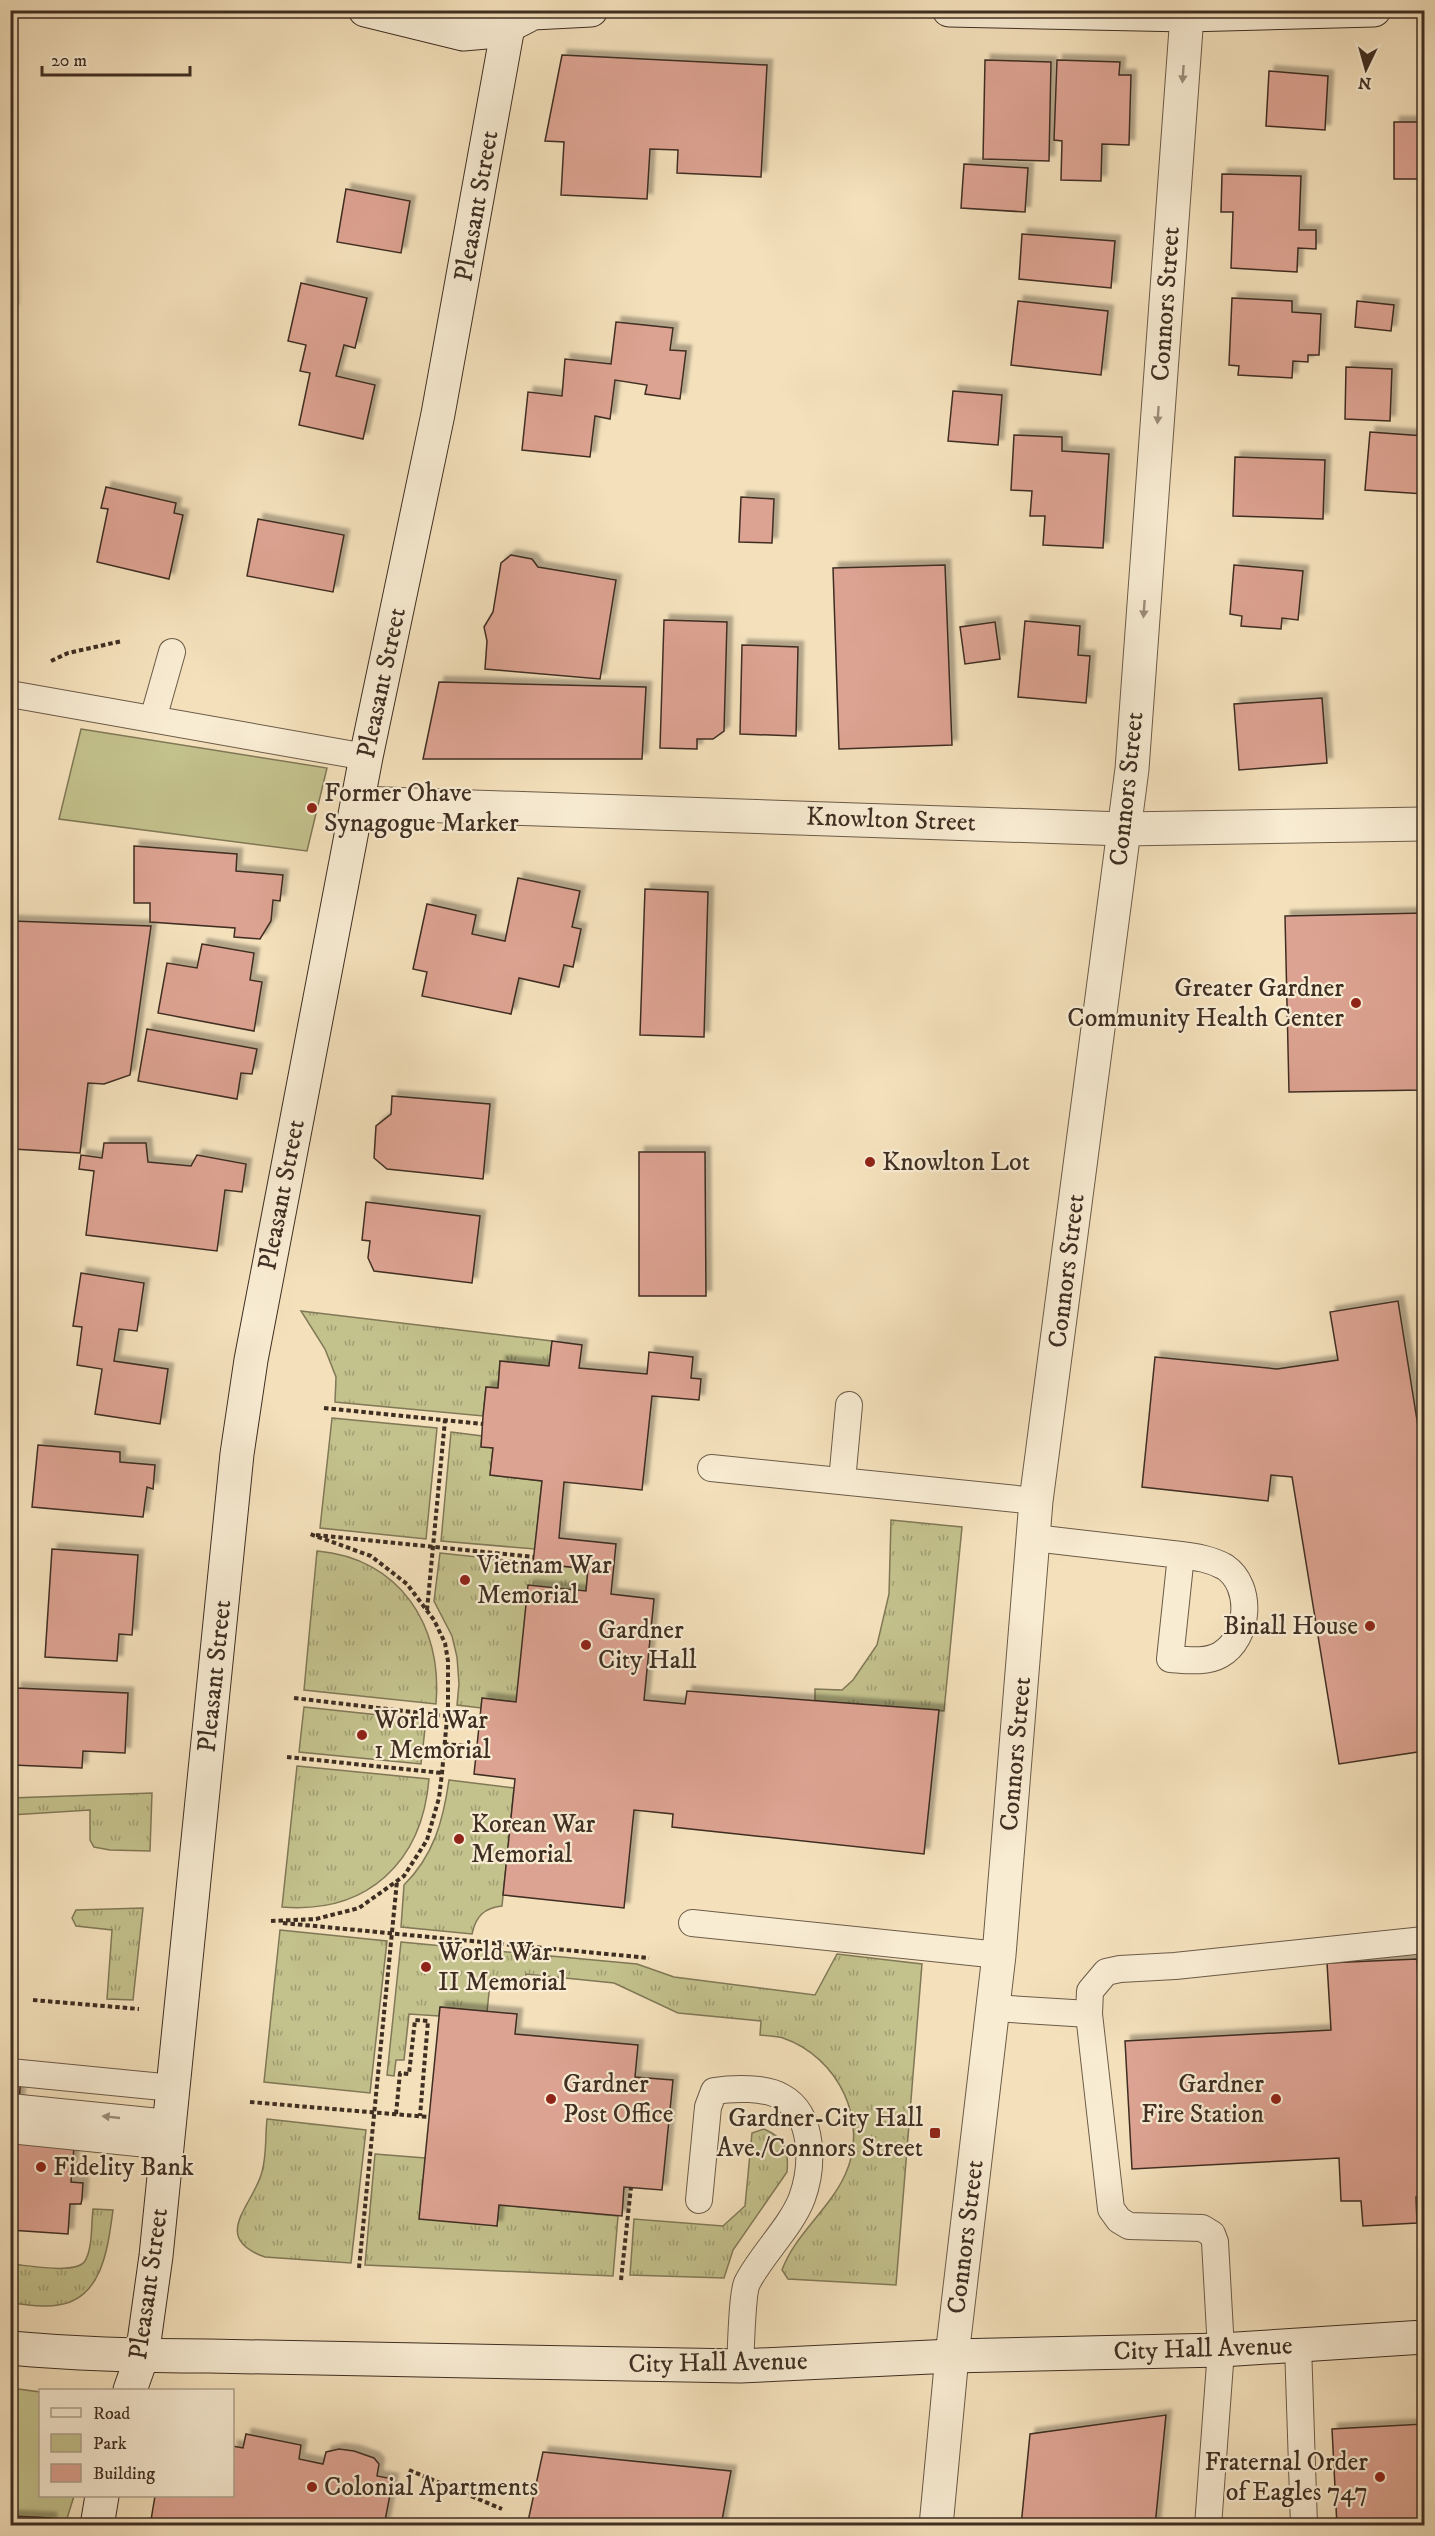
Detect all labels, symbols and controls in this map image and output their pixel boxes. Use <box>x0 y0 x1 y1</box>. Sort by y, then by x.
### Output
scale bar <box>42 39 190 77</box>
north arrow <box>1336 39 1396 99</box>
text: 20 m <box>51 50 87 72</box>
one-way arrow <box>1178 64 1187 83</box>
text: N <box>1357 72 1372 93</box>
street label: Pleasant Street <box>447 128 507 284</box>
street label: Connors Street <box>1144 226 1188 382</box>
one-way arrow <box>1153 405 1163 424</box>
one-way arrow <box>1139 600 1149 619</box>
street label: Pleasant Street <box>350 605 414 761</box>
street label: Connors Street <box>1102 710 1152 868</box>
place label: Former Ohave Synagogue Marker <box>324 777 519 840</box>
marker: Former Ohave Synagogue Marker <box>305 801 319 815</box>
street label: Knowlton Street <box>806 801 976 839</box>
place label: Greater Gardner Community Health Center <box>1067 972 1344 1035</box>
marker: Greater Gardner Community Health Center <box>1349 996 1363 1010</box>
street label: Pleasant Street <box>251 1117 313 1273</box>
place label: Knowlton Lot <box>882 1146 1030 1179</box>
marker: Knowlton Lot <box>863 1155 877 1169</box>
street label: Connors Street <box>1041 1192 1093 1350</box>
place label: Vietnam War Memorial <box>476 1549 612 1612</box>
marker: Vietnam War Memorial <box>458 1573 472 1587</box>
street label: Pleasant Street <box>191 1598 239 1754</box>
place label: Binall House <box>1223 1610 1358 1643</box>
place label: Gardner City Hall <box>598 1614 697 1677</box>
marker: Binall House <box>1363 1619 1377 1633</box>
marker: Gardner City Hall <box>579 1638 593 1652</box>
street label: Connors Street <box>993 1675 1039 1833</box>
place label: World War 1 Memorial <box>373 1704 491 1767</box>
marker: World War 1 Memorial <box>355 1728 369 1742</box>
place label: Korean War Memorial <box>471 1808 596 1871</box>
marker: Korean War Memorial <box>452 1832 466 1846</box>
place label: World War II Memorial <box>437 1936 567 1999</box>
marker: World War II Memorial <box>419 1960 433 1974</box>
place label: Gardner Post Office <box>563 2068 674 2131</box>
place label: Gardner Fire Station <box>1141 2068 1264 2131</box>
marker: Gardner Post Office <box>544 2092 558 2106</box>
marker: Gardner Fire Station <box>1269 2092 1283 2106</box>
place label: Gardner-City Hall Ave./Connors Street <box>717 2102 923 2165</box>
one-way arrow <box>101 2113 120 2122</box>
marker: Gardner-City Hall Ave./Connors Street <box>928 2126 942 2140</box>
place label: Fidelity Bank <box>53 2151 194 2184</box>
street label: Connors Street <box>940 2158 992 2316</box>
marker: Fidelity Bank <box>34 2160 48 2174</box>
street label: Pleasant Street <box>122 2206 176 2362</box>
street label: City Hall Avenue <box>1113 2329 1293 2369</box>
street label: City Hall Avenue <box>628 2345 808 2381</box>
legend <box>39 2389 234 2497</box>
text: Road <box>93 2403 130 2425</box>
text: Park <box>93 2433 127 2455</box>
place label: Fraternal Order of Eagles 747 <box>1204 2446 1368 2509</box>
text: Building <box>93 2463 155 2485</box>
marker: Fraternal Order of Eagles 747 <box>1373 2470 1387 2484</box>
place label: Colonial Apartments <box>324 2471 538 2504</box>
marker: Colonial Apartments <box>305 2480 319 2494</box>

